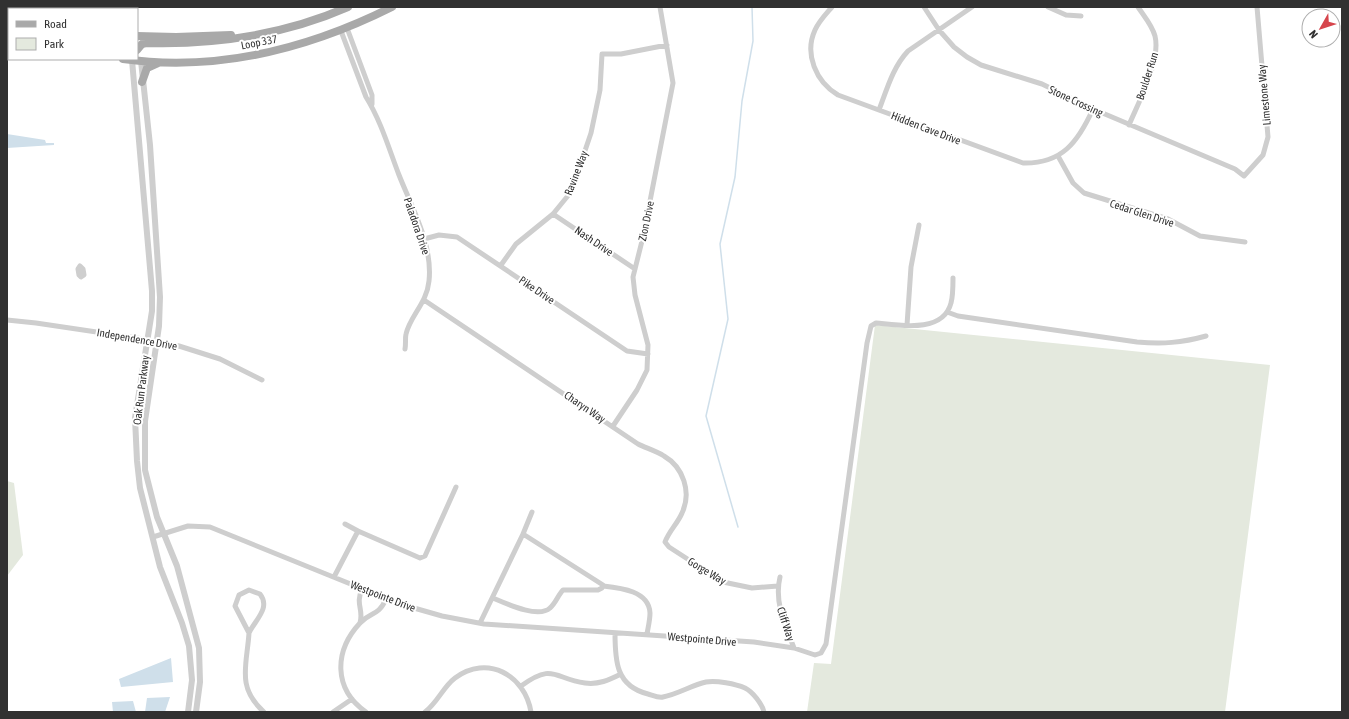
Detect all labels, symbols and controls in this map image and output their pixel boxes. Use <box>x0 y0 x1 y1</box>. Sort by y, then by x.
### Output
legend <box>8 8 138 60</box>
north arrow <box>1301 8 1341 48</box>
text: Road <box>44 17 67 31</box>
text: N <box>1307 28 1320 41</box>
street label: Loop 337 <box>240 33 278 51</box>
text: Park <box>44 37 65 51</box>
street label: Boulder Run <box>1134 51 1160 101</box>
street label: Limestone Way <box>1255 64 1273 126</box>
street label: Stone Crossing <box>1047 83 1105 119</box>
street label: Hidden Cave Drive <box>890 109 962 147</box>
street label: Ravine Way <box>562 149 590 197</box>
street label: Paladora Drive <box>402 196 432 256</box>
street label: Cedar Glen Drive <box>1108 197 1176 229</box>
street label: Zion Drive <box>636 200 656 242</box>
street label: Nash Drive <box>573 224 615 258</box>
street label: Pike Drive <box>517 274 557 306</box>
street label: Independence Drive <box>96 326 178 352</box>
street label: Oak Run Parkway <box>131 354 151 425</box>
street label: Charyn Way <box>562 389 608 425</box>
street label: Gorge Way <box>686 555 729 587</box>
street label: Westpointe Drive <box>349 578 417 614</box>
street label: Cliff Way <box>775 605 797 643</box>
street label: Westpointe Drive <box>667 630 737 648</box>

